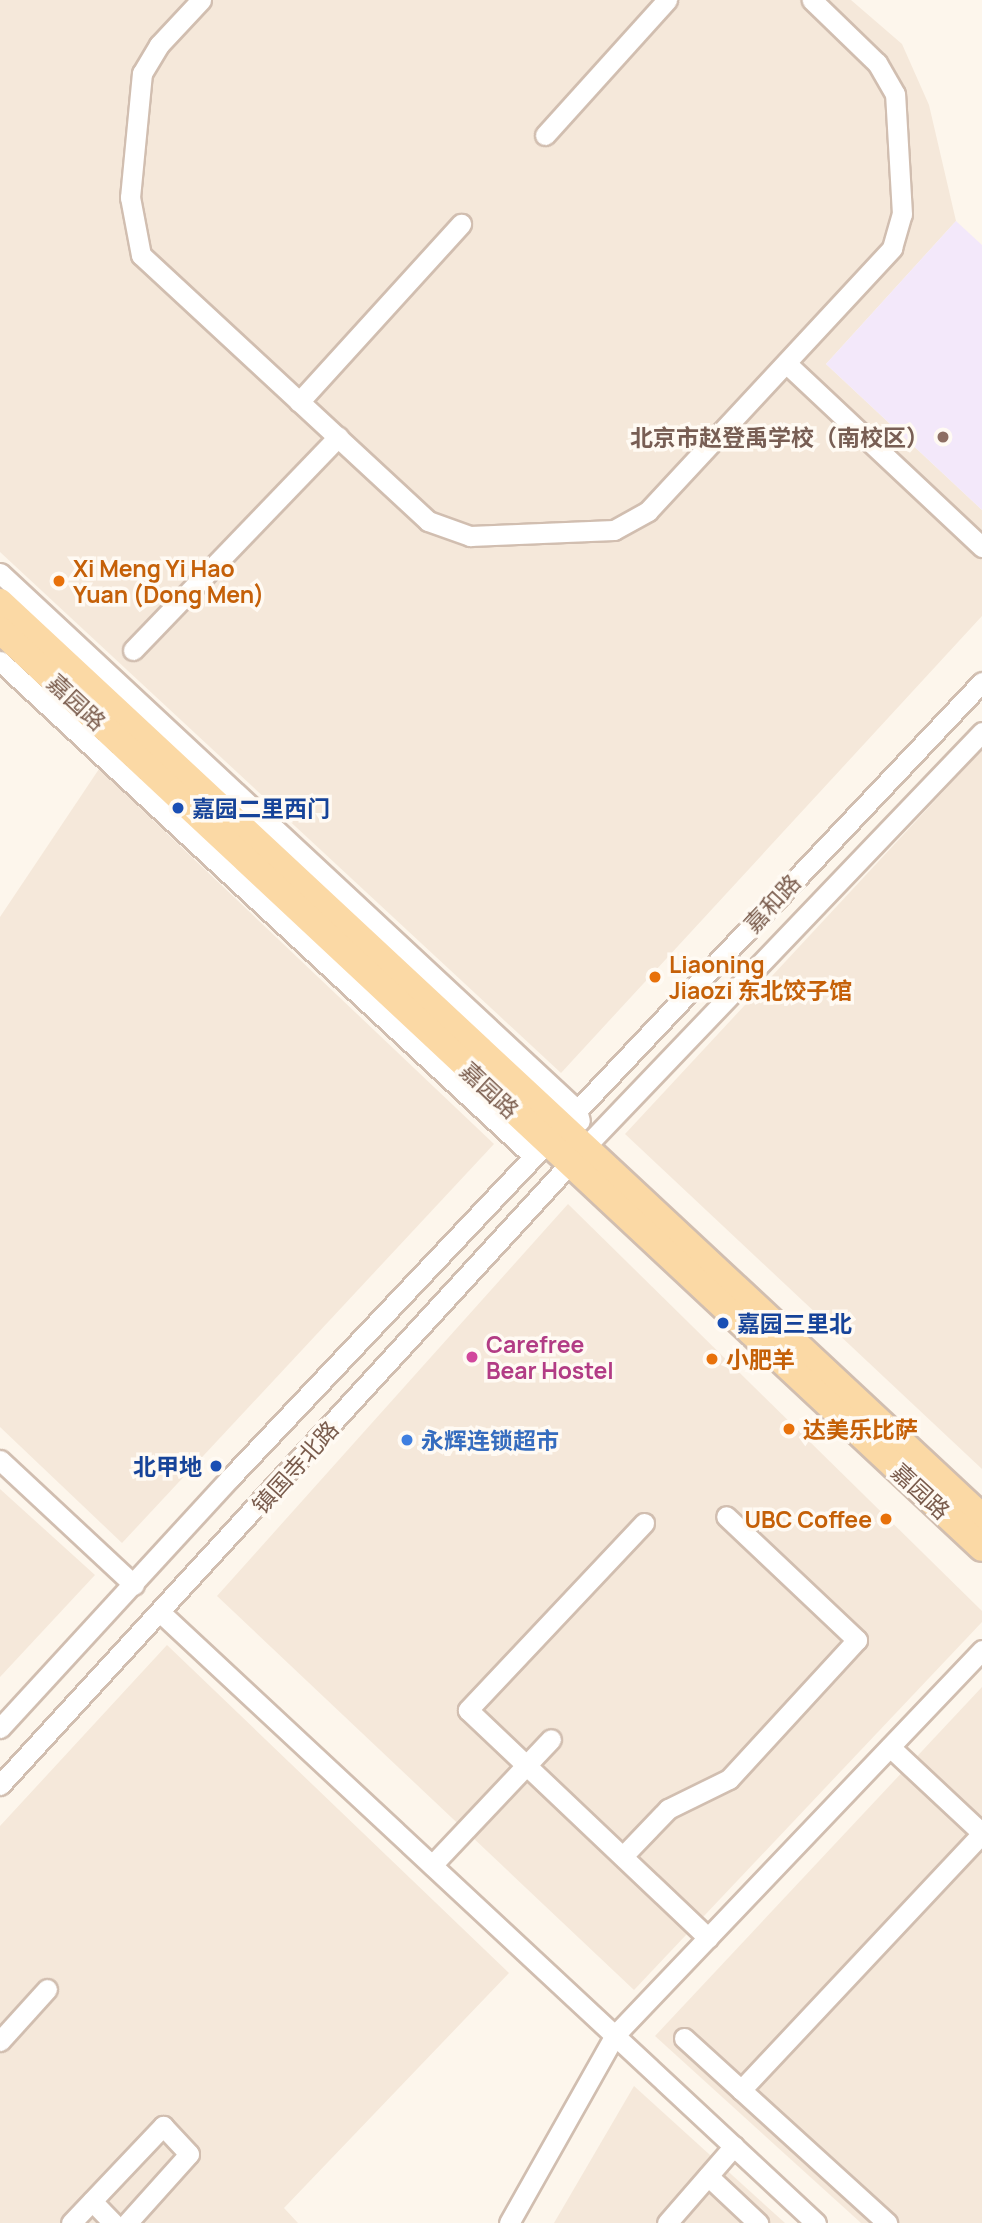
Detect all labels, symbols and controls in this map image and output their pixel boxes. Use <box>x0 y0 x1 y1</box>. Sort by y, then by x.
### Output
place label: 北京市赵登禹学校（南校区） <box>630 423 929 451</box>
marker: 北京市赵登禹学校（南校区） <box>935 429 951 445</box>
place label: Xi Meng Yi Hao Yuan (Dong Men) <box>73 554 264 608</box>
marker: Xi Meng Yi Hao Yuan (Dong Men) <box>51 573 67 589</box>
street label: 嘉园路 <box>42 668 112 736</box>
place label: 嘉园二里西门 <box>192 794 330 822</box>
marker: 嘉园二里西门 <box>170 800 186 816</box>
street label: 嘉和路 <box>738 868 806 938</box>
place label: Liaoning Jiaozi 东北饺子馆 <box>669 950 852 1004</box>
marker: Liaoning Jiaozi 东北饺子馆 <box>647 969 663 985</box>
street label: 嘉园路 <box>455 1056 525 1124</box>
place label: 嘉园三里北 <box>737 1309 852 1337</box>
marker: 嘉园三里北 <box>715 1315 731 1331</box>
place label: Carefree Bear Hostel <box>486 1330 614 1384</box>
place label: 小肥羊 <box>726 1345 795 1373</box>
marker: Carefree Bear Hostel <box>464 1349 480 1365</box>
marker: 小肥羊 <box>704 1351 720 1367</box>
street label: 镇国寺北路 <box>246 1415 344 1519</box>
place label: 达美乐比萨 <box>803 1415 918 1443</box>
marker: 达美乐比萨 <box>781 1421 797 1437</box>
place label: 永辉连锁超市 <box>421 1426 559 1454</box>
marker: 永辉连锁超市 <box>399 1432 415 1448</box>
place label: 北甲地 <box>133 1452 202 1480</box>
street label: 嘉园路 <box>886 1457 956 1525</box>
marker: 北甲地 <box>208 1458 224 1474</box>
place label: UBC Coffee <box>744 1505 872 1533</box>
marker: UBC Coffee <box>878 1511 894 1527</box>

